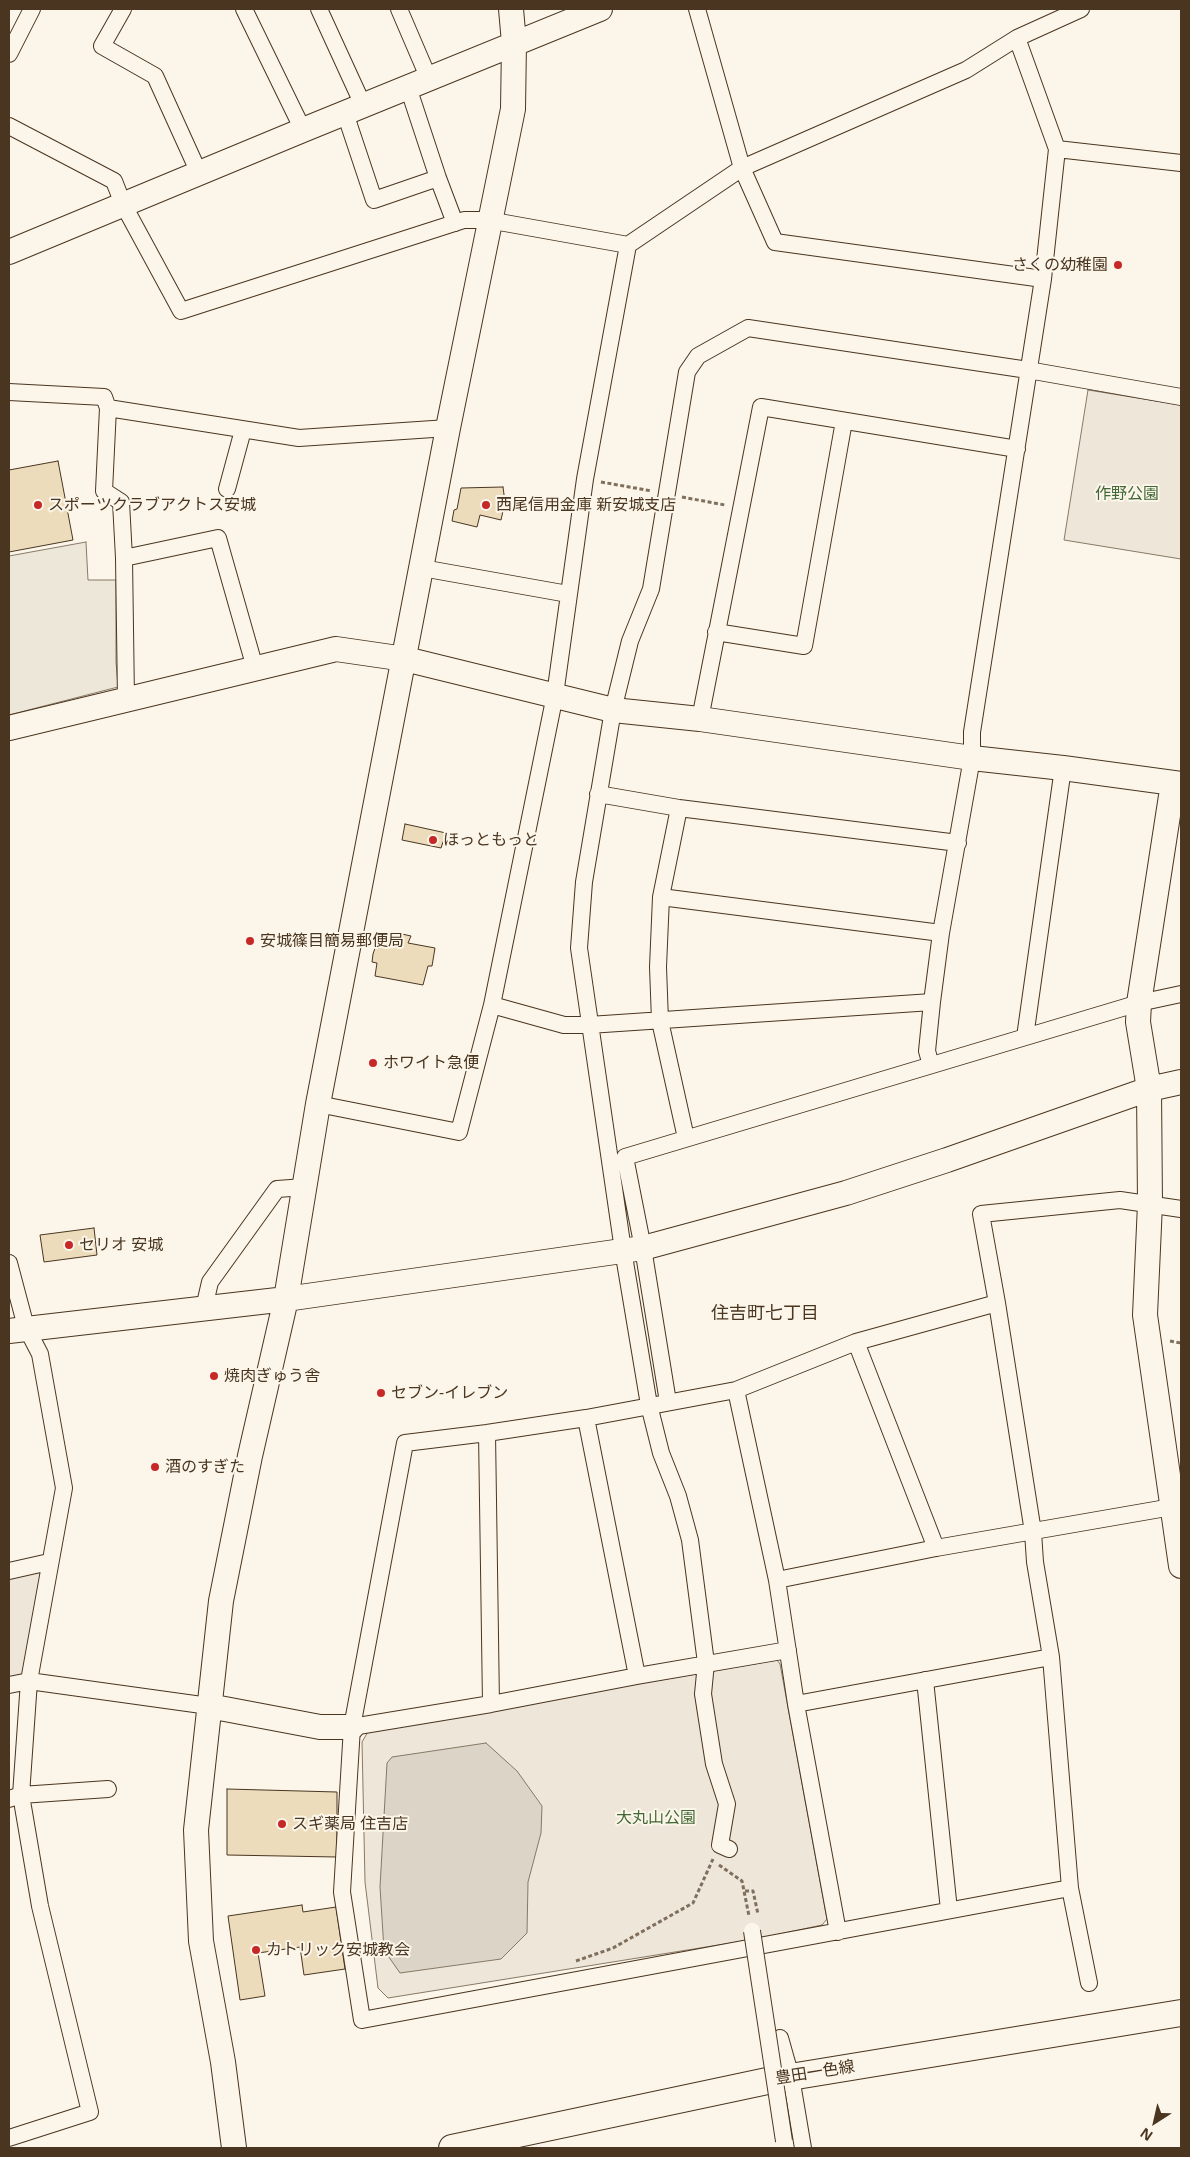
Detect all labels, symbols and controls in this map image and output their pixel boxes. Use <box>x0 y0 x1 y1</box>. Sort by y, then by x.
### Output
place label: さくの幼稚園 <box>1012 255 1108 275</box>
marker: さくの幼稚園 <box>1112 259 1124 271</box>
park label: 作野公園 <box>1095 484 1159 504</box>
place label: スポーツクラブアクトス安城 <box>48 495 256 515</box>
place label: 西尾信用金庫 新安城支店 <box>496 495 676 515</box>
marker: スポーツクラブアクトス安城 <box>32 499 44 511</box>
marker: 西尾信用金庫 新安城支店 <box>480 499 492 511</box>
place label: ほっともっと <box>443 830 539 850</box>
marker: ほっともっと <box>427 834 439 846</box>
place label: 安城篠目簡易郵便局 <box>260 931 404 951</box>
marker: 安城篠目簡易郵便局 <box>244 935 256 947</box>
place label: ホワイト急便 <box>383 1053 479 1073</box>
marker: ホワイト急便 <box>367 1057 379 1069</box>
place label: セリオ 安城 <box>79 1235 163 1255</box>
marker: セリオ 安城 <box>63 1239 75 1251</box>
district label: 住吉町七丁目 <box>711 1303 819 1325</box>
place label: 焼肉ぎゅう舎 <box>224 1366 320 1386</box>
marker: 焼肉ぎゅう舎 <box>208 1370 220 1382</box>
place label: セブン-イレブン <box>391 1383 508 1403</box>
marker: セブン-イレブン <box>375 1387 387 1399</box>
place label: 酒のすぎた <box>165 1457 245 1477</box>
marker: 酒のすぎた <box>149 1461 161 1473</box>
park label: 大丸山公園 <box>616 1808 696 1828</box>
place label: スギ薬局 住吉店 <box>292 1814 408 1834</box>
marker: スギ薬局 住吉店 <box>276 1818 288 1830</box>
place label: カトリック安城教会 <box>266 1940 410 1960</box>
marker: カトリック安城教会 <box>250 1944 262 1956</box>
street label: 豊田一色線 <box>774 2057 856 2089</box>
north arrow <box>1130 2097 1180 2147</box>
text: N <box>1136 2124 1156 2146</box>

